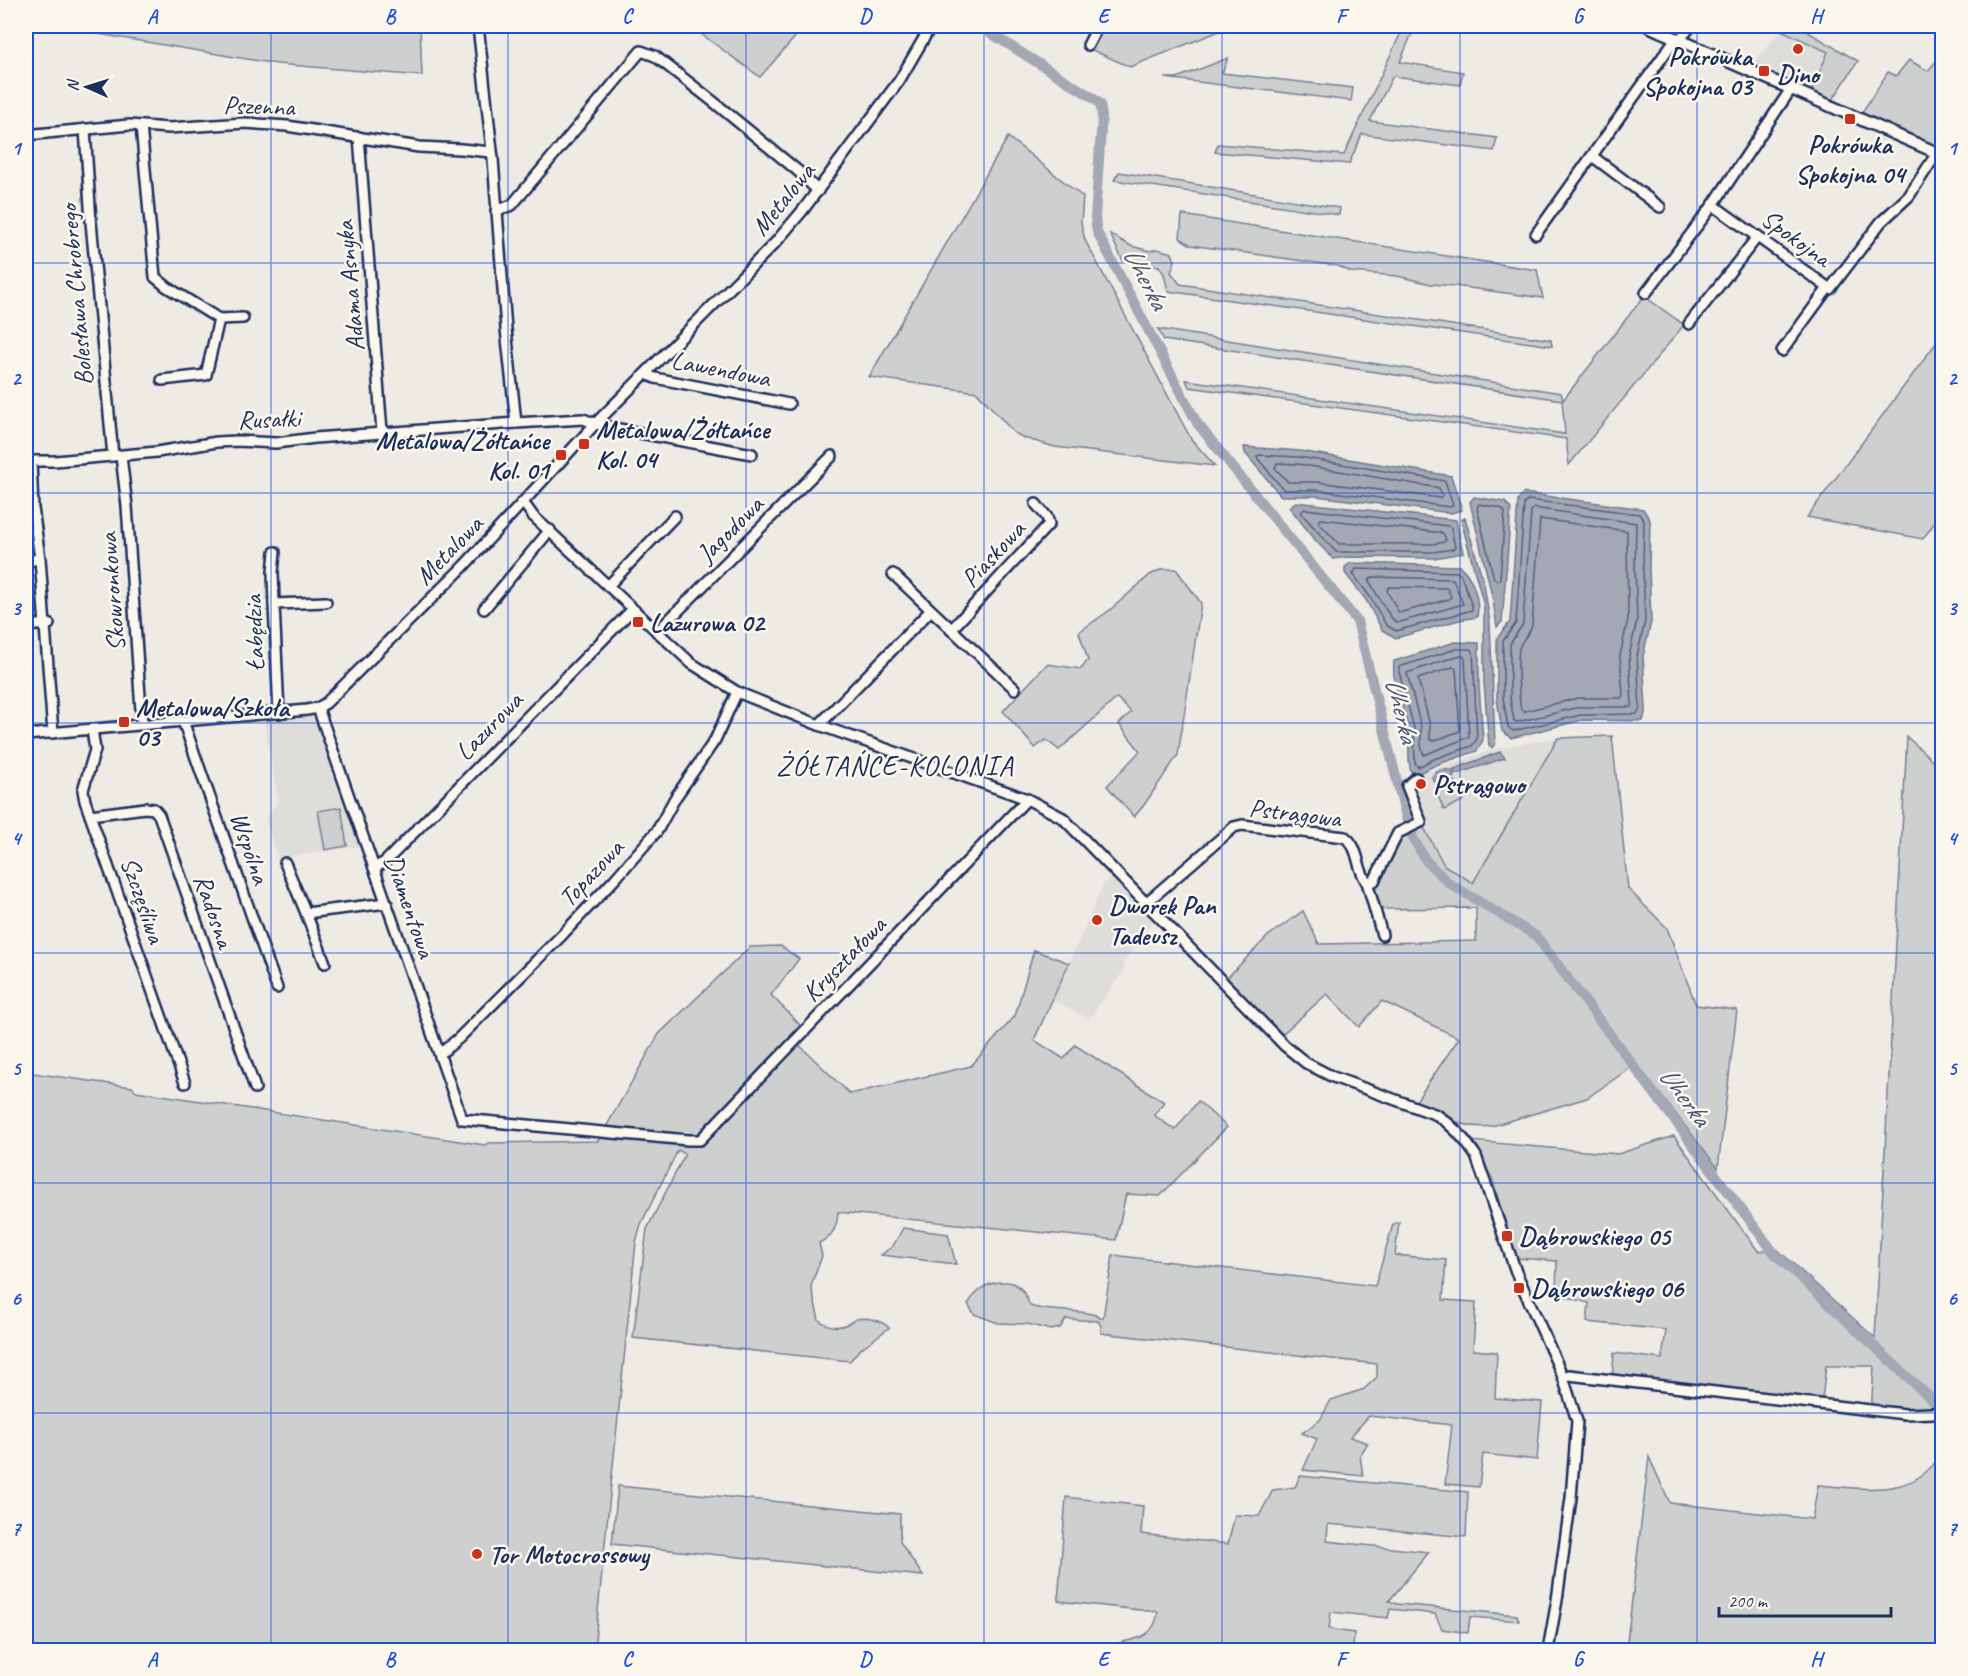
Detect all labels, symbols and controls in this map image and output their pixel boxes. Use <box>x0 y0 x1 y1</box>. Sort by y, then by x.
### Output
text: A <box>147 4 159 29</box>
text: B <box>385 4 397 29</box>
text: C <box>622 4 634 29</box>
text: D <box>859 4 873 29</box>
text: E <box>1098 4 1112 29</box>
text: F <box>1336 4 1350 29</box>
text: G <box>1573 4 1586 29</box>
text: H <box>1810 4 1825 29</box>
place label: Pokrówka Spokojna 03 <box>1643 40 1754 103</box>
marker: Dino <box>1791 42 1805 56</box>
north arrow <box>57 57 117 117</box>
place label: Dino <box>1777 58 1822 91</box>
marker: Pokrówka Spokojna 03 <box>1757 64 1771 78</box>
text: N <box>63 78 83 92</box>
street label: Pszenna <box>223 88 297 124</box>
marker: Pokrówka Spokojna 04 <box>1843 112 1857 126</box>
place label: Pokrówka Spokojna 04 <box>1795 128 1908 191</box>
text: 1 <box>12 136 23 161</box>
text: 1 <box>1948 136 1959 161</box>
street label: Metalowa <box>744 154 823 242</box>
street label: Bolesława Chrobrego <box>51 200 100 387</box>
street label: Spokojna <box>1755 202 1839 276</box>
street label: Adama Asnyka <box>328 218 372 352</box>
water label: Uherka <box>1116 241 1177 317</box>
street label: Lawendowa <box>669 343 775 395</box>
text: 2 <box>12 366 23 391</box>
text: 2 <box>1948 366 1959 391</box>
street label: Rusałki <box>237 401 304 437</box>
place label: Metalowa/Żółtańce Kol. 04 <box>596 413 772 476</box>
place label: Metalowa/Żółtańce Kol. 01 <box>376 424 552 487</box>
marker: Metalowa/Żółtańce Kol. 04 <box>577 437 591 451</box>
marker: Metalowa/Żółtańce Kol. 01 <box>554 448 568 462</box>
street label: Jagodowa <box>688 487 772 571</box>
street label: Metalowa <box>408 507 491 592</box>
street label: Piaskowa <box>954 512 1033 594</box>
street label: Skowronkowa <box>91 530 133 652</box>
street label: Łabędzia <box>236 593 272 672</box>
text: 3 <box>12 596 23 621</box>
text: 3 <box>1948 596 1959 621</box>
place label: Lazurowa 02 <box>650 606 766 639</box>
marker: Lazurowa 02 <box>631 615 645 629</box>
water label: Uherka <box>1378 674 1427 748</box>
street label: Lazurowa <box>448 683 531 768</box>
place label: Metalowa/Szkoła 03 <box>136 691 291 754</box>
marker: Metalowa/Szkoła 03 <box>117 715 131 729</box>
district label: ŻÓŁTAŃCE-KOLONIA <box>776 748 1014 783</box>
place label: Pstrągowo <box>1433 768 1527 801</box>
marker: Pstrągowo <box>1414 777 1428 791</box>
street label: Pstrągowa <box>1247 791 1344 835</box>
street label: Wspólna <box>222 808 278 890</box>
text: 4 <box>12 826 24 851</box>
text: 4 <box>1948 826 1960 851</box>
street label: Topazowa <box>551 831 632 914</box>
street label: Diamentowa <box>377 850 443 963</box>
street label: Szczęśliwa <box>113 853 174 949</box>
street label: Radosna <box>186 870 243 954</box>
place label: Dworek Pan Tadeusz <box>1109 889 1217 952</box>
street label: Kryształowa <box>795 908 894 1009</box>
marker: Dworek Pan Tadeusz <box>1090 913 1104 927</box>
text: 5 <box>12 1056 23 1081</box>
text: 5 <box>1948 1056 1959 1081</box>
water label: Uherka <box>1652 1060 1720 1134</box>
place label: Dąbrowskiego 05 <box>1519 1220 1673 1253</box>
marker: Dąbrowskiego 05 <box>1500 1229 1514 1243</box>
place label: Dąbrowskiego 06 <box>1531 1272 1685 1305</box>
marker: Dąbrowskiego 06 <box>1512 1281 1526 1295</box>
text: 6 <box>11 1286 22 1311</box>
text: 6 <box>1947 1286 1958 1311</box>
text: 7 <box>12 1516 23 1541</box>
text: 7 <box>1948 1516 1959 1541</box>
place label: Tor Motocrossowy <box>489 1538 651 1571</box>
marker: Tor Motocrossowy <box>470 1547 484 1561</box>
scale bar <box>1719 1580 1892 1618</box>
text: 200 m <box>1728 1590 1769 1612</box>
text: A <box>147 1647 159 1672</box>
text: B <box>385 1647 397 1672</box>
text: C <box>622 1647 634 1672</box>
text: D <box>859 1647 873 1672</box>
text: E <box>1098 1647 1112 1672</box>
text: F <box>1336 1647 1350 1672</box>
text: G <box>1573 1647 1586 1672</box>
text: H <box>1810 1647 1825 1672</box>

